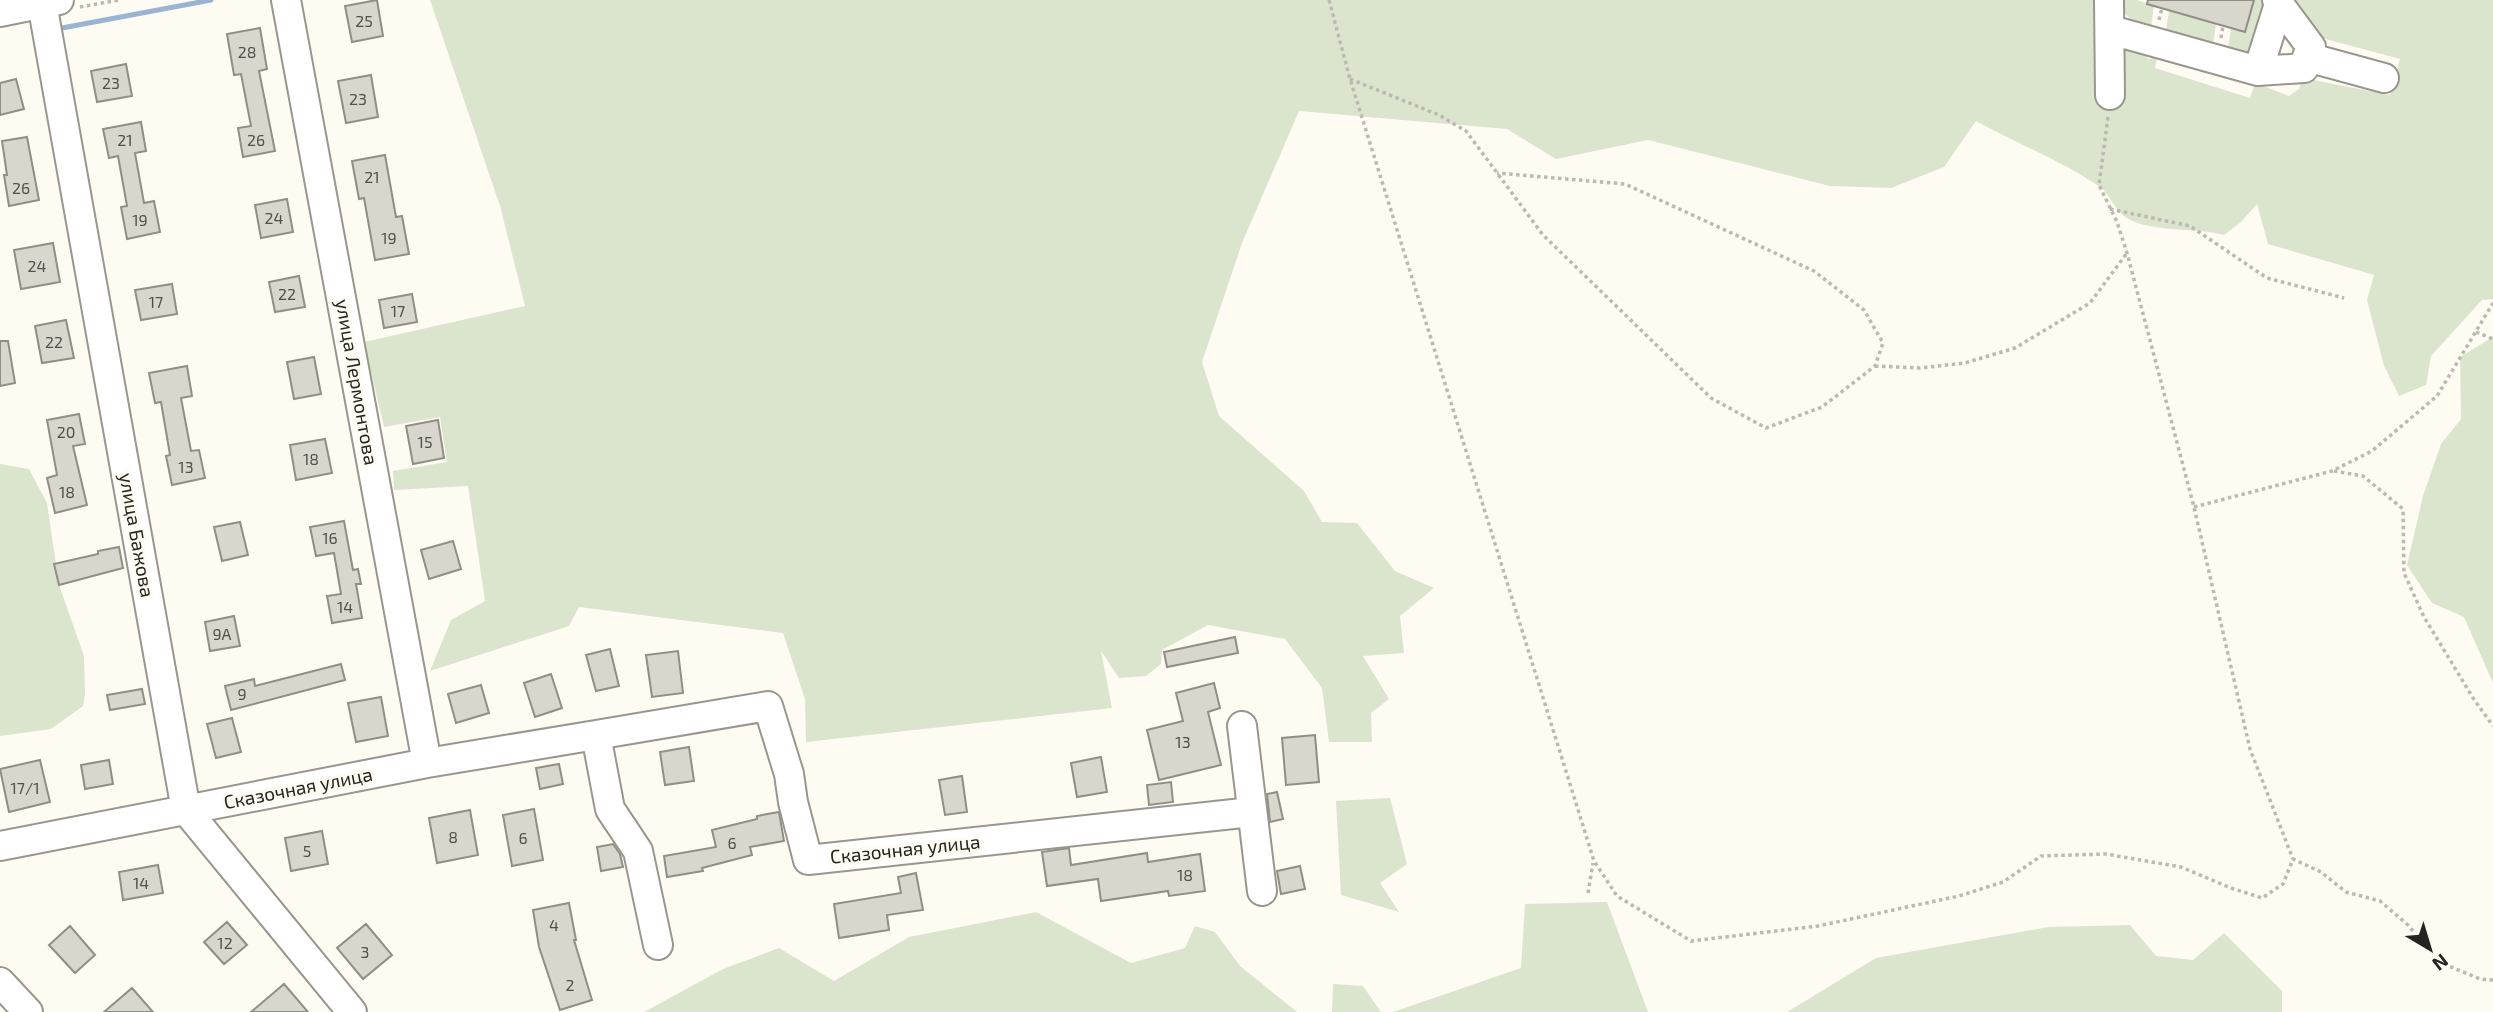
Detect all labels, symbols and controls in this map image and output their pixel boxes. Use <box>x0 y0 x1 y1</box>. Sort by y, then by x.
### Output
house number: 25 <box>355 11 373 30</box>
house number: 28 <box>238 42 256 61</box>
house number: 23 <box>102 73 120 92</box>
house number: 23 <box>349 89 367 108</box>
house number: 21 <box>117 130 133 149</box>
house number: 26 <box>247 130 265 149</box>
house number: 21 <box>364 167 380 186</box>
house number: 26 <box>12 178 30 197</box>
house number: 24 <box>265 208 284 227</box>
house number: 19 <box>132 210 148 229</box>
house number: 19 <box>381 228 397 247</box>
house number: 24 <box>28 256 47 275</box>
house number: 22 <box>278 284 296 303</box>
house number: 17 <box>149 292 163 311</box>
street label: улица Лермонтова <box>331 297 383 467</box>
house number: 17 <box>391 301 405 320</box>
house number: 22 <box>45 332 63 351</box>
house number: 20 <box>57 422 75 441</box>
house number: 15 <box>418 432 432 451</box>
house number: 18 <box>303 449 319 468</box>
house number: 13 <box>178 457 194 476</box>
street label: улица Бажова <box>114 471 160 599</box>
house number: 18 <box>59 482 75 501</box>
house number: 16 <box>322 528 338 547</box>
house number: 14 <box>337 597 353 616</box>
house number: 9А <box>212 624 232 643</box>
house number: 9 <box>237 684 247 703</box>
house number: 13 <box>1175 732 1191 751</box>
street label: Сказочная улица <box>222 762 374 814</box>
house number: 17/1 <box>10 778 40 797</box>
house number: 8 <box>448 827 458 846</box>
house number: 6 <box>518 828 528 847</box>
street label: Сказочная улица <box>829 829 981 869</box>
house number: 6 <box>727 833 737 852</box>
house number: 5 <box>303 841 311 860</box>
house number: 18 <box>1177 865 1193 884</box>
house number: 14 <box>133 873 149 892</box>
north arrow <box>2395 914 2465 984</box>
house number: 4 <box>549 915 559 934</box>
house number: 12 <box>217 933 233 952</box>
house number: 3 <box>361 942 369 961</box>
text: N <box>2428 950 2453 976</box>
house number: 2 <box>566 975 575 994</box>

